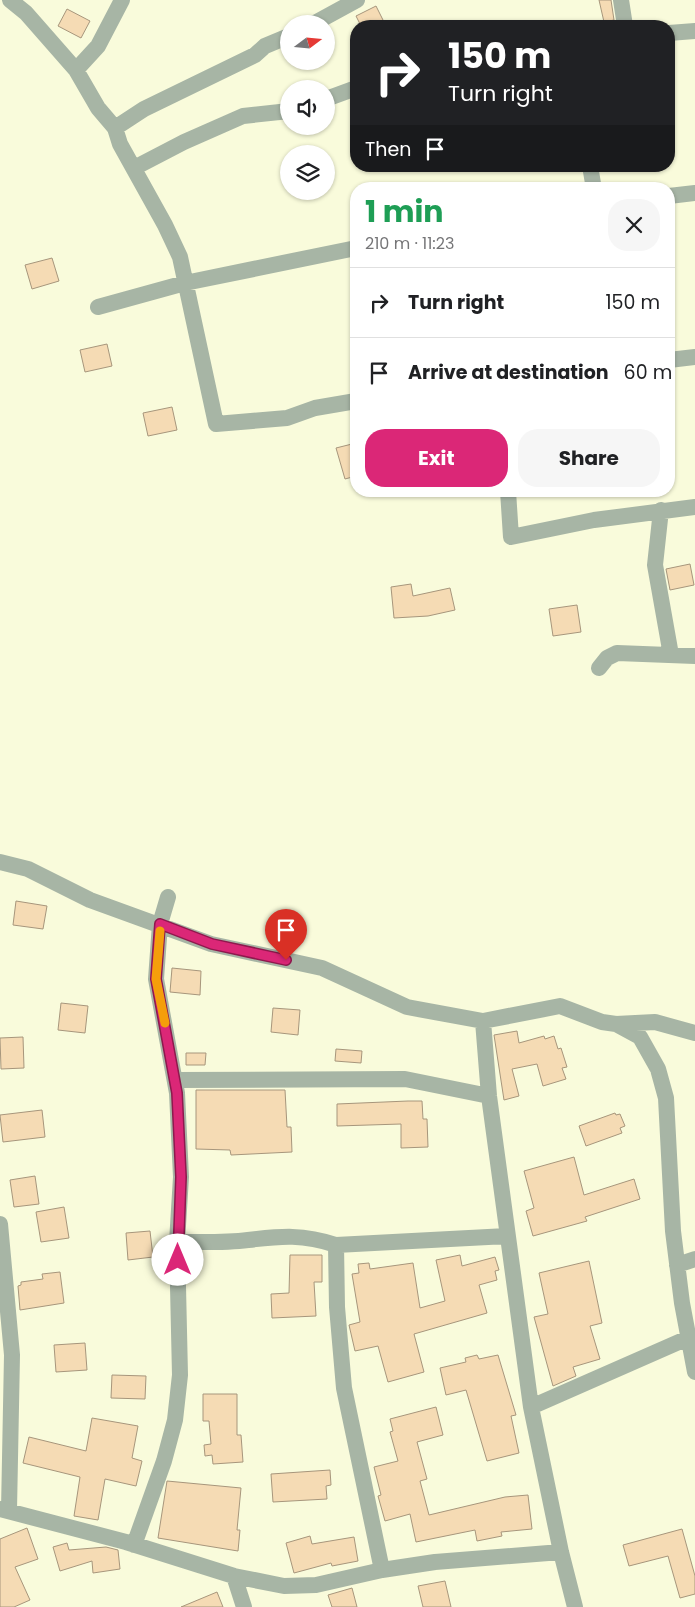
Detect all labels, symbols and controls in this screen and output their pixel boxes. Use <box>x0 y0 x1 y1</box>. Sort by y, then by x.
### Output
north arrow <box>280 15 335 70</box>
map controls <box>280 15 335 200</box>
text: 150 m <box>448 31 551 80</box>
icon: right <box>365 40 430 105</box>
text: Turn right <box>448 78 553 109</box>
button: sound <box>280 80 335 135</box>
icon: arrive <box>421 135 449 163</box>
text: Then <box>365 136 411 163</box>
button: layers <box>280 145 335 200</box>
text: 1 min <box>365 190 443 233</box>
button: close <box>608 199 660 251</box>
text: 210 m · 11:23 <box>365 232 454 255</box>
icon: right <box>365 289 393 317</box>
text: Turn right <box>408 289 504 316</box>
text: 150 m <box>605 289 660 316</box>
icon: arrive <box>365 359 393 387</box>
text: Arrive at destination <box>408 359 609 386</box>
text: 60 m <box>624 359 672 386</box>
button: Exit <box>365 429 508 487</box>
button: Share <box>518 429 660 487</box>
pin <box>265 909 307 960</box>
icon: arrive <box>272 916 300 944</box>
position arrow <box>151 1233 203 1285</box>

